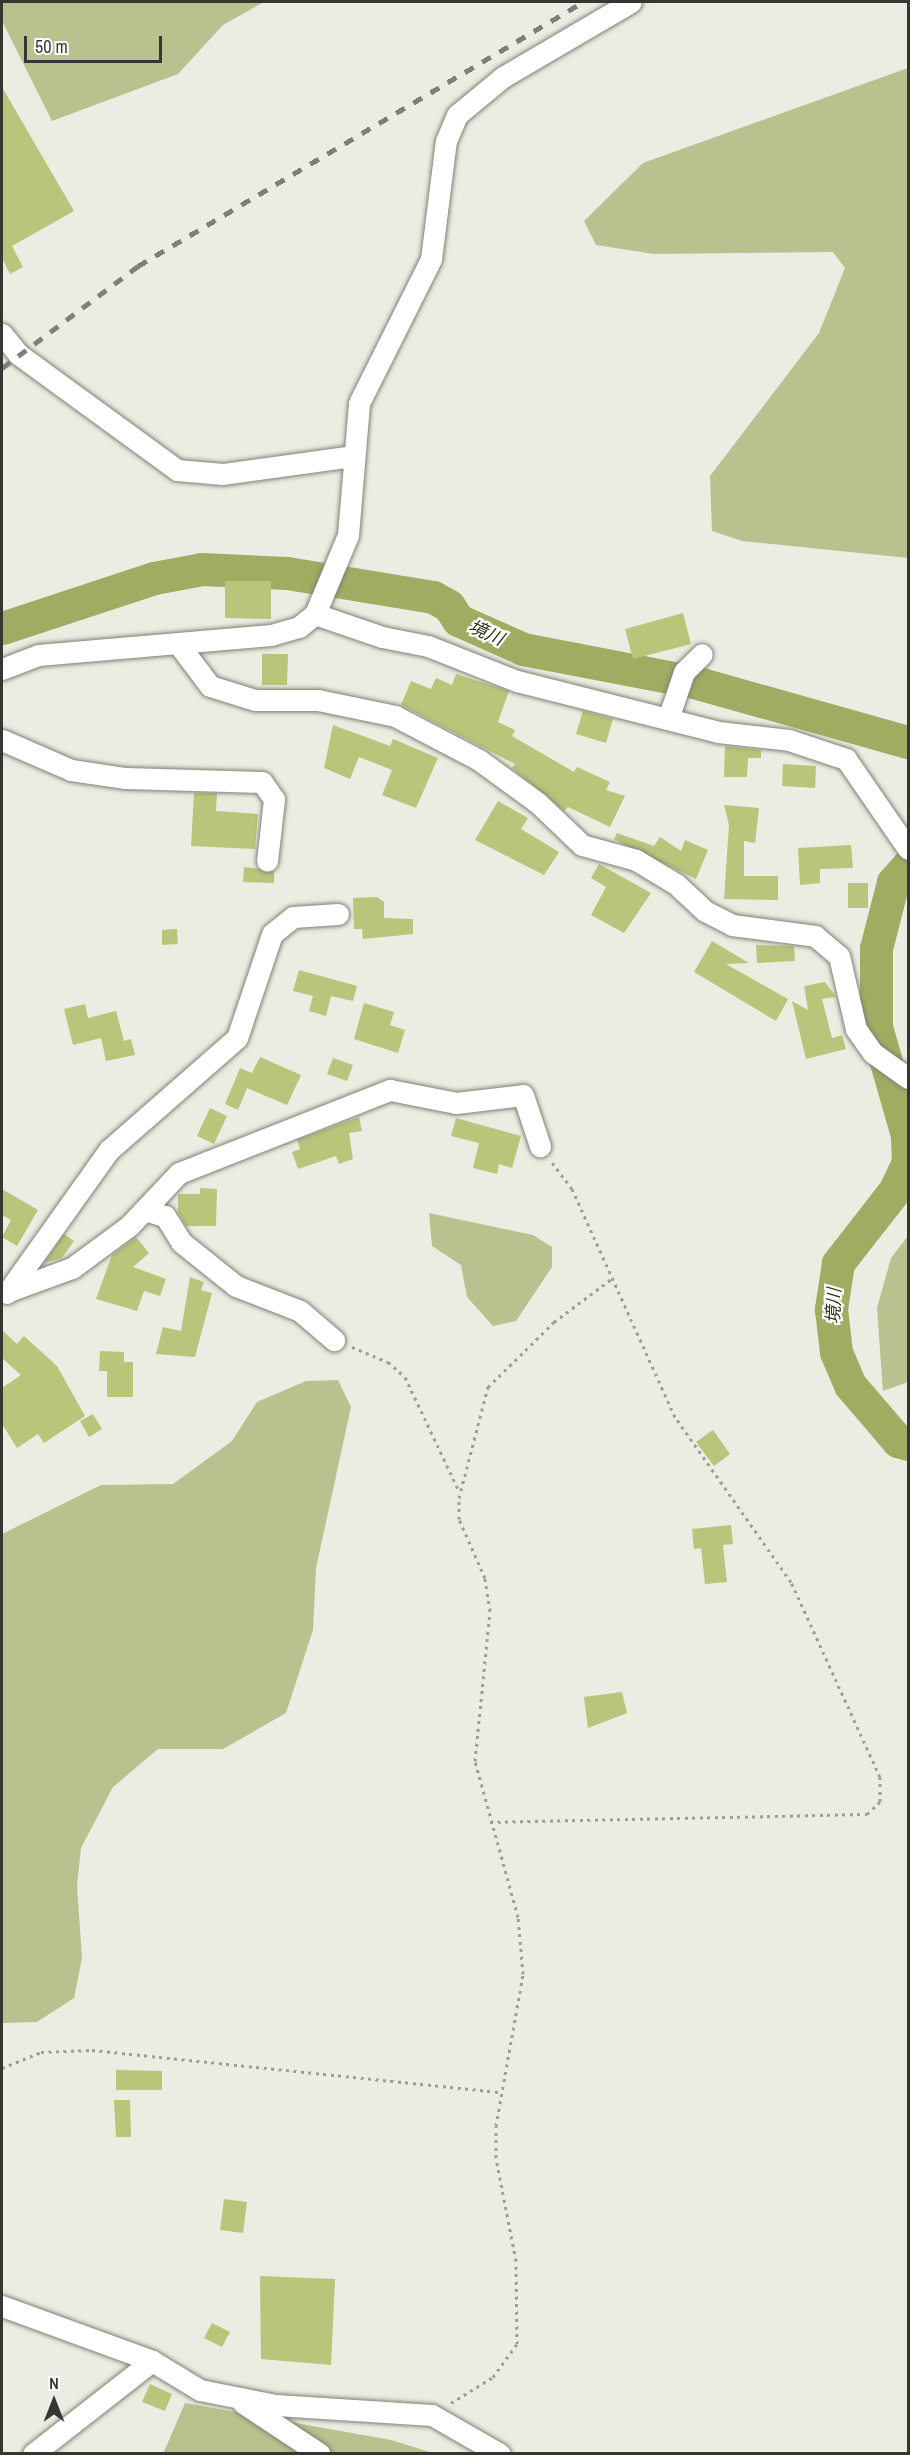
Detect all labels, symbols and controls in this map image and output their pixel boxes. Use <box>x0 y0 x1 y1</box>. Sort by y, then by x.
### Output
scale bar <box>27 24 165 62</box>
text: 50 m <box>35 34 68 59</box>
water label: 境川 <box>465 616 507 650</box>
water label: 境川 <box>823 1288 845 1324</box>
north arrow <box>24 2371 84 2431</box>
text: N <box>49 2372 59 2394</box>

